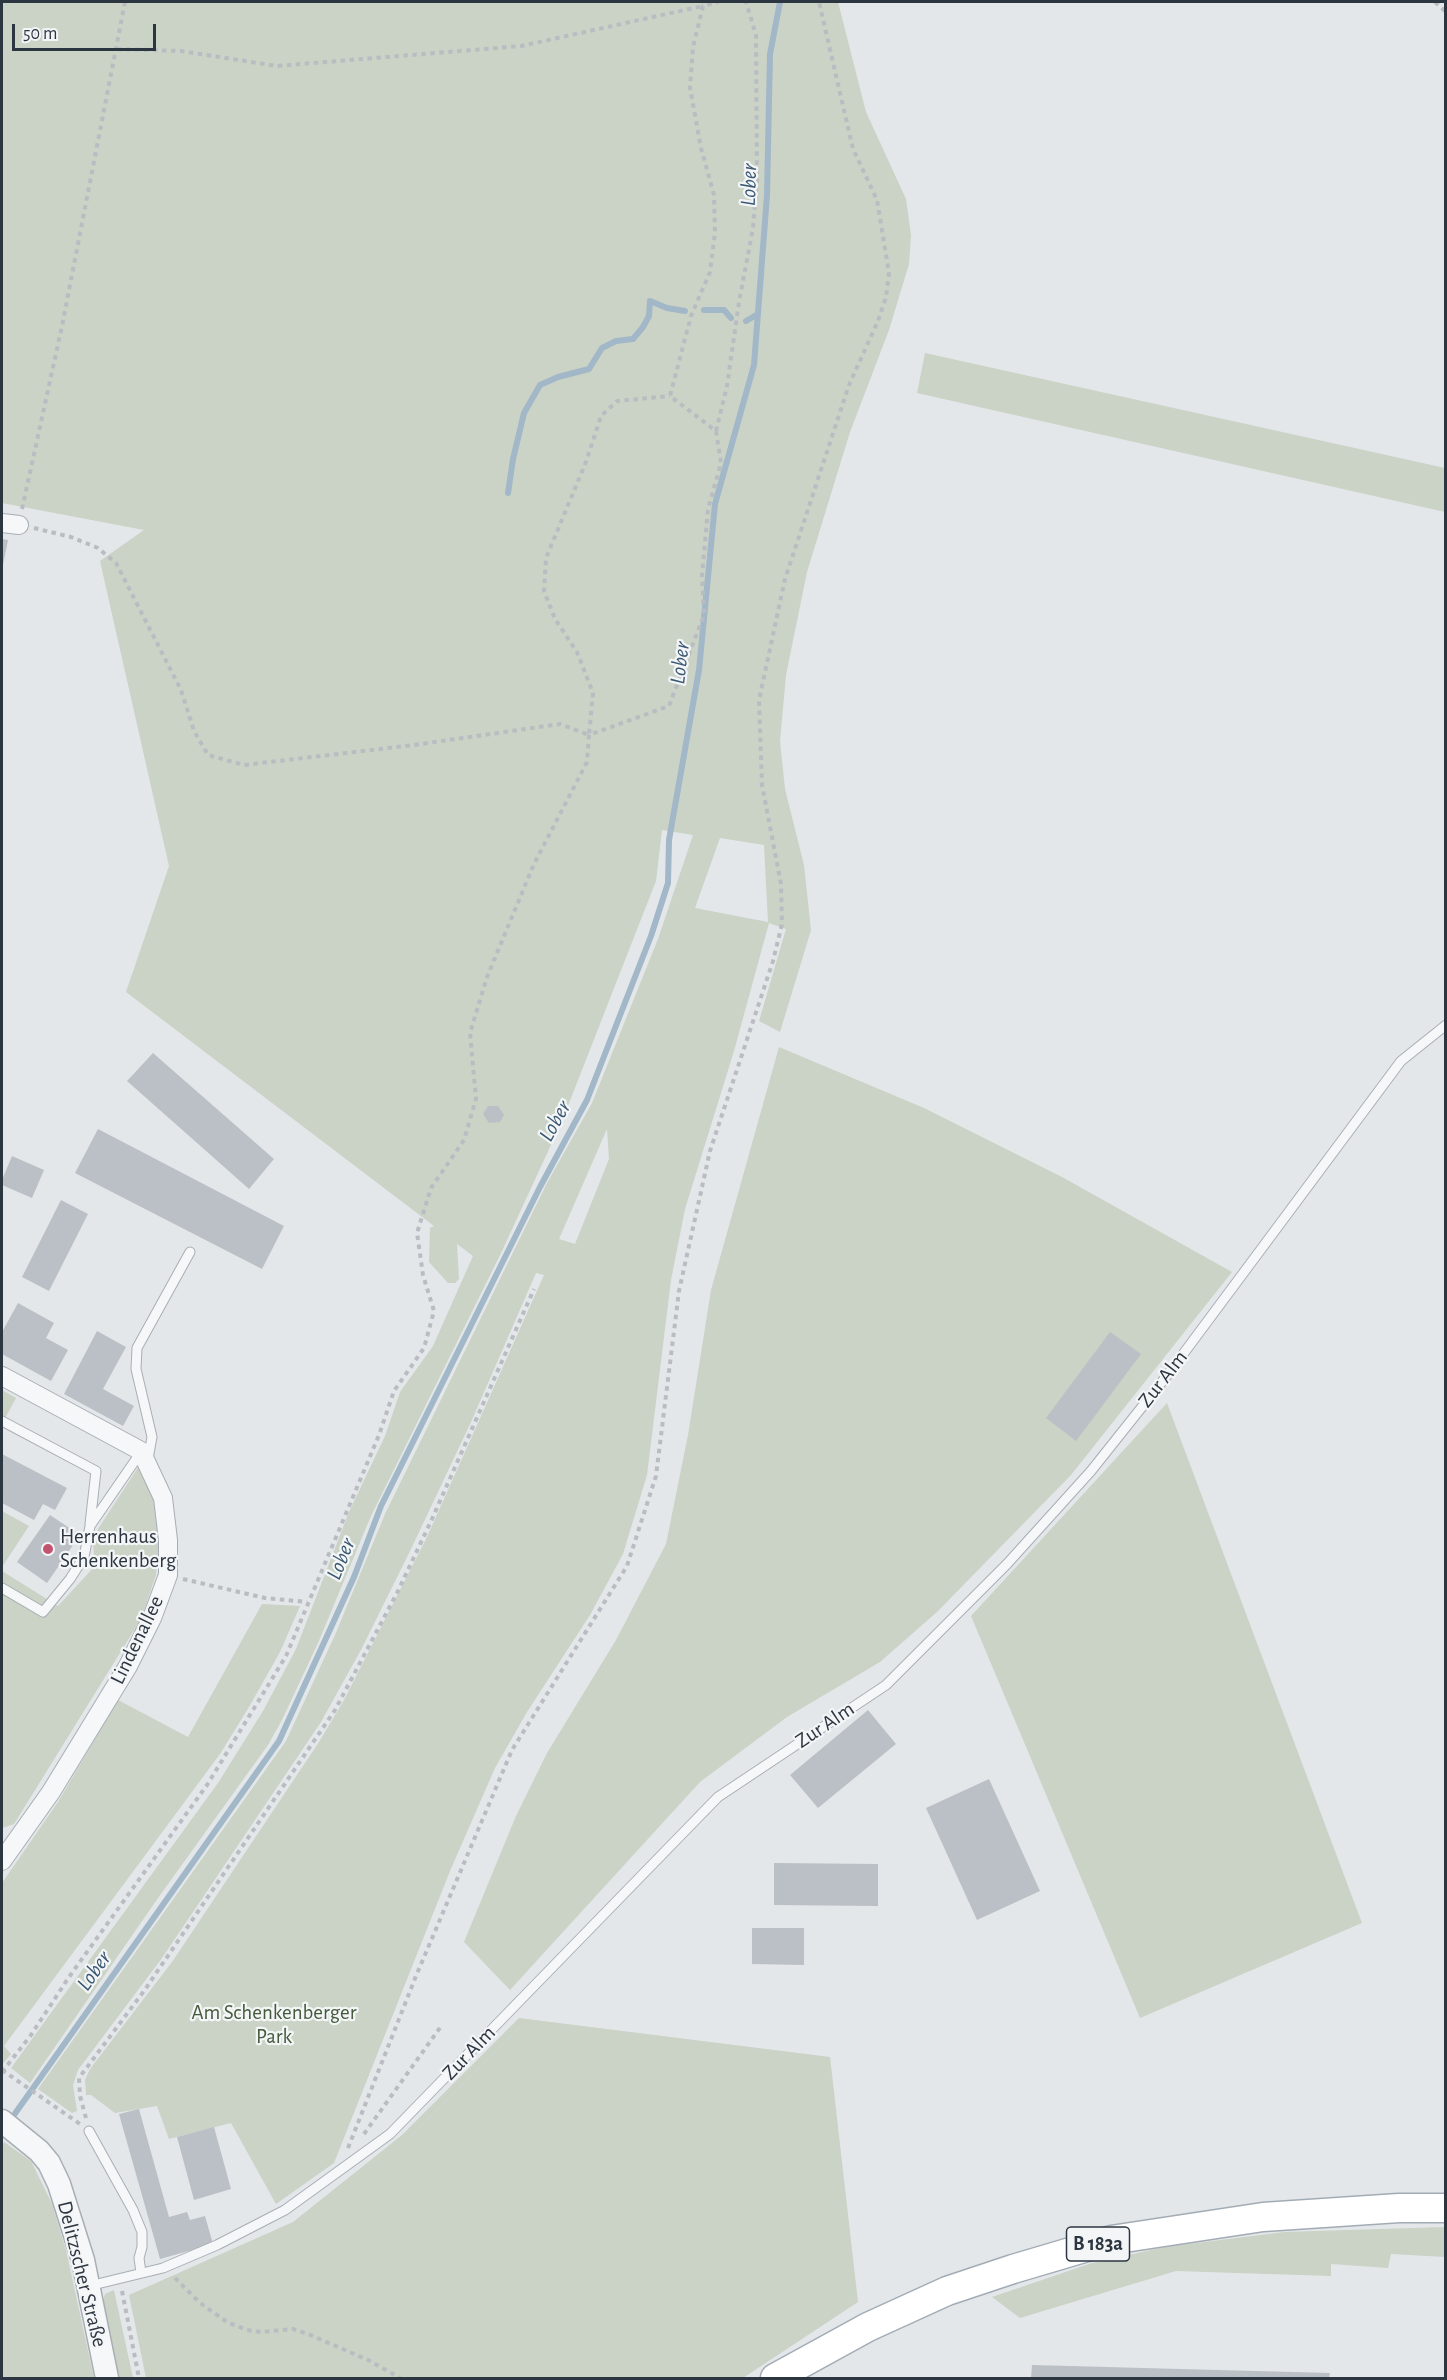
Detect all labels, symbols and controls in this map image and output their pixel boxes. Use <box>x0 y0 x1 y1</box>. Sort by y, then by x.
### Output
scale bar <box>15 12 159 50</box>
text: 50 m <box>23 25 57 43</box>
water label: Lober <box>735 163 763 207</box>
water label: Lober <box>664 640 696 686</box>
water label: Lober <box>533 1096 577 1146</box>
street label: Zur Alm <box>1133 1345 1193 1413</box>
place label: Herrenhaus Schenkenberg <box>60 1524 176 1574</box>
water label: Lober <box>321 1534 361 1584</box>
marker: Herrenhaus Schenkenberg <box>41 1542 55 1556</box>
street label: Lindenallee <box>105 1592 169 1688</box>
street label: Zur Alm <box>791 1696 859 1754</box>
water label: Lober <box>71 1946 117 1996</box>
park label: Am Schenkenberger Park <box>192 2000 356 2050</box>
street label: Zur Alm <box>437 2021 501 2085</box>
street label: Delitzscher Straße <box>52 2198 112 2350</box>
road number: B 183a <box>1066 2227 1130 2261</box>

